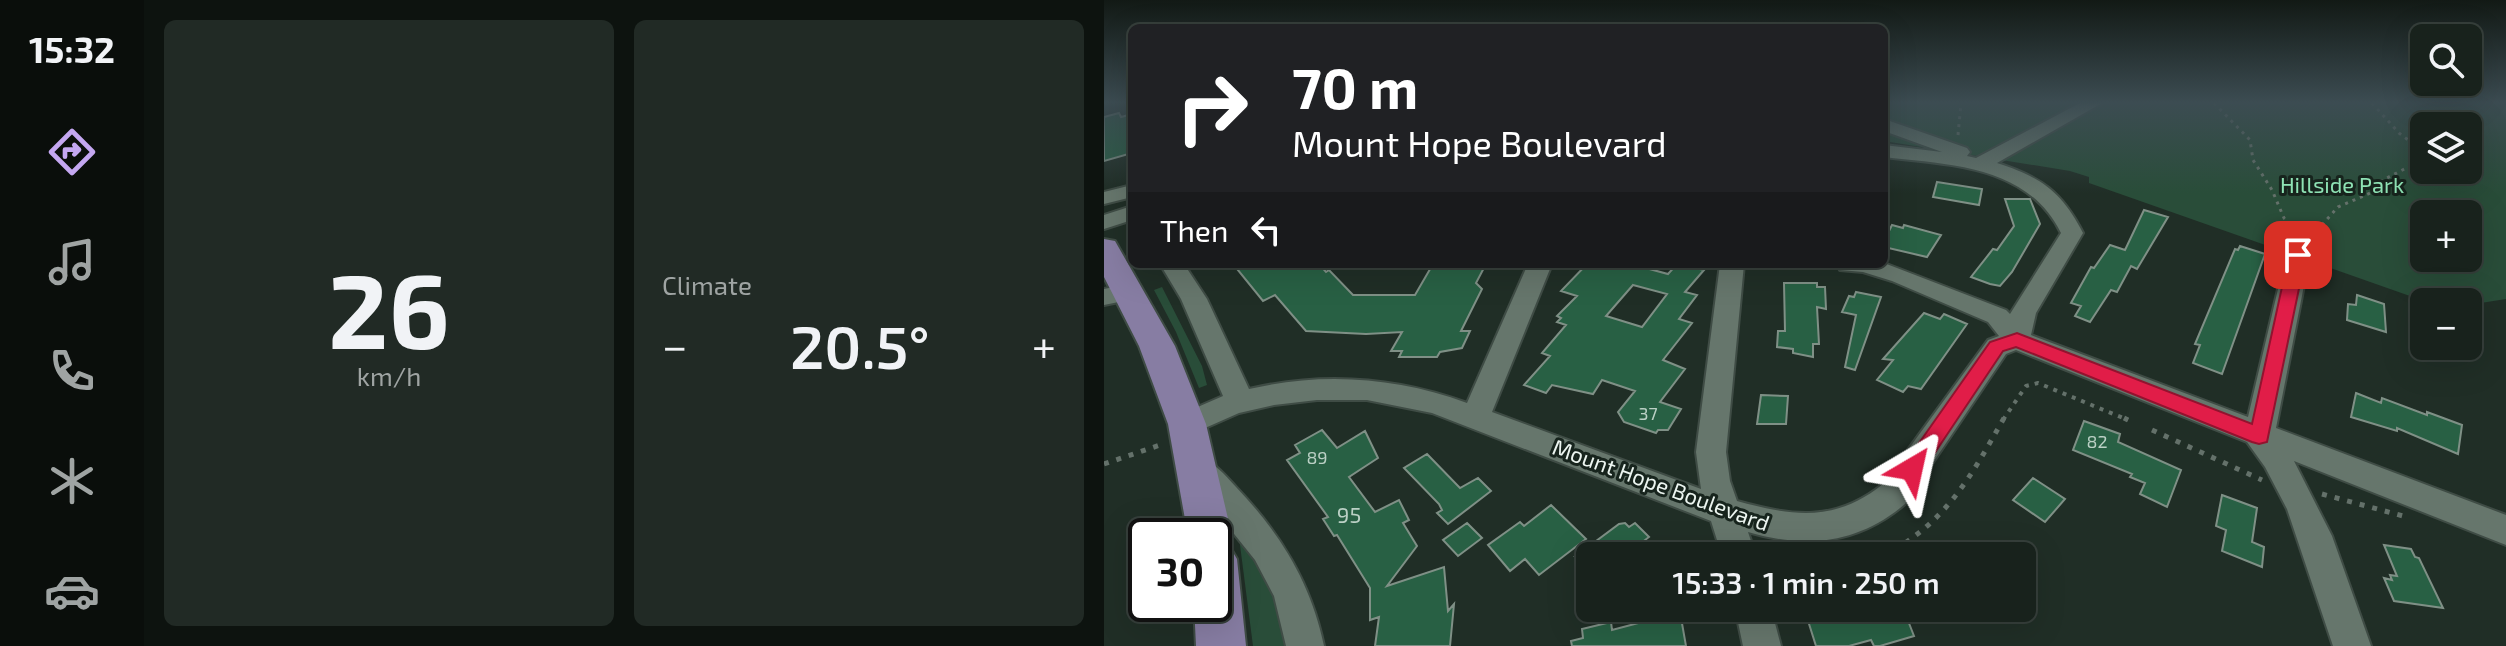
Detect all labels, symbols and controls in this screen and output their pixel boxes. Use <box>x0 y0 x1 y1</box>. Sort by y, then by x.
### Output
map controls <box>2410 24 2482 360</box>
button: search <box>2410 24 2482 96</box>
text: 15:32 <box>29 27 115 70</box>
text: 70 m <box>1292 53 1418 120</box>
icon: right <box>1160 56 1264 160</box>
button: layers <box>2410 112 2482 184</box>
text: Mount Hope Boulevard <box>1292 121 1667 164</box>
icon: directions <box>44 124 100 180</box>
park label: Hillside Park <box>2280 171 2404 197</box>
button: + <box>2410 200 2482 272</box>
icon: left <box>1244 208 1288 252</box>
text: Then <box>1160 212 1228 248</box>
pin <box>2264 221 2332 289</box>
icon: arrive <box>2276 233 2320 277</box>
icon: music <box>44 234 100 290</box>
text: 26 <box>328 245 450 370</box>
text: Climate <box>662 269 752 300</box>
button: − <box>2410 288 2482 360</box>
text: 20.5° <box>790 309 930 381</box>
text: − <box>662 318 688 371</box>
text: + <box>1032 318 1056 371</box>
icon: phone <box>44 343 100 399</box>
text: km/h <box>357 360 421 391</box>
house number: 37 <box>1638 402 1658 424</box>
position arrow <box>1870 427 1954 511</box>
house number: 82 <box>2086 430 2108 452</box>
street label: Mount Hope Boulevard <box>1549 433 1773 535</box>
house number: 89 <box>1306 446 1328 468</box>
icon: climate <box>44 453 100 509</box>
house number: 95 <box>1337 501 1361 527</box>
speed limit sign: 30 <box>1128 518 1232 622</box>
icon: car <box>44 563 100 619</box>
text: 15:33 · 1 min · 250 m <box>1672 564 1940 600</box>

